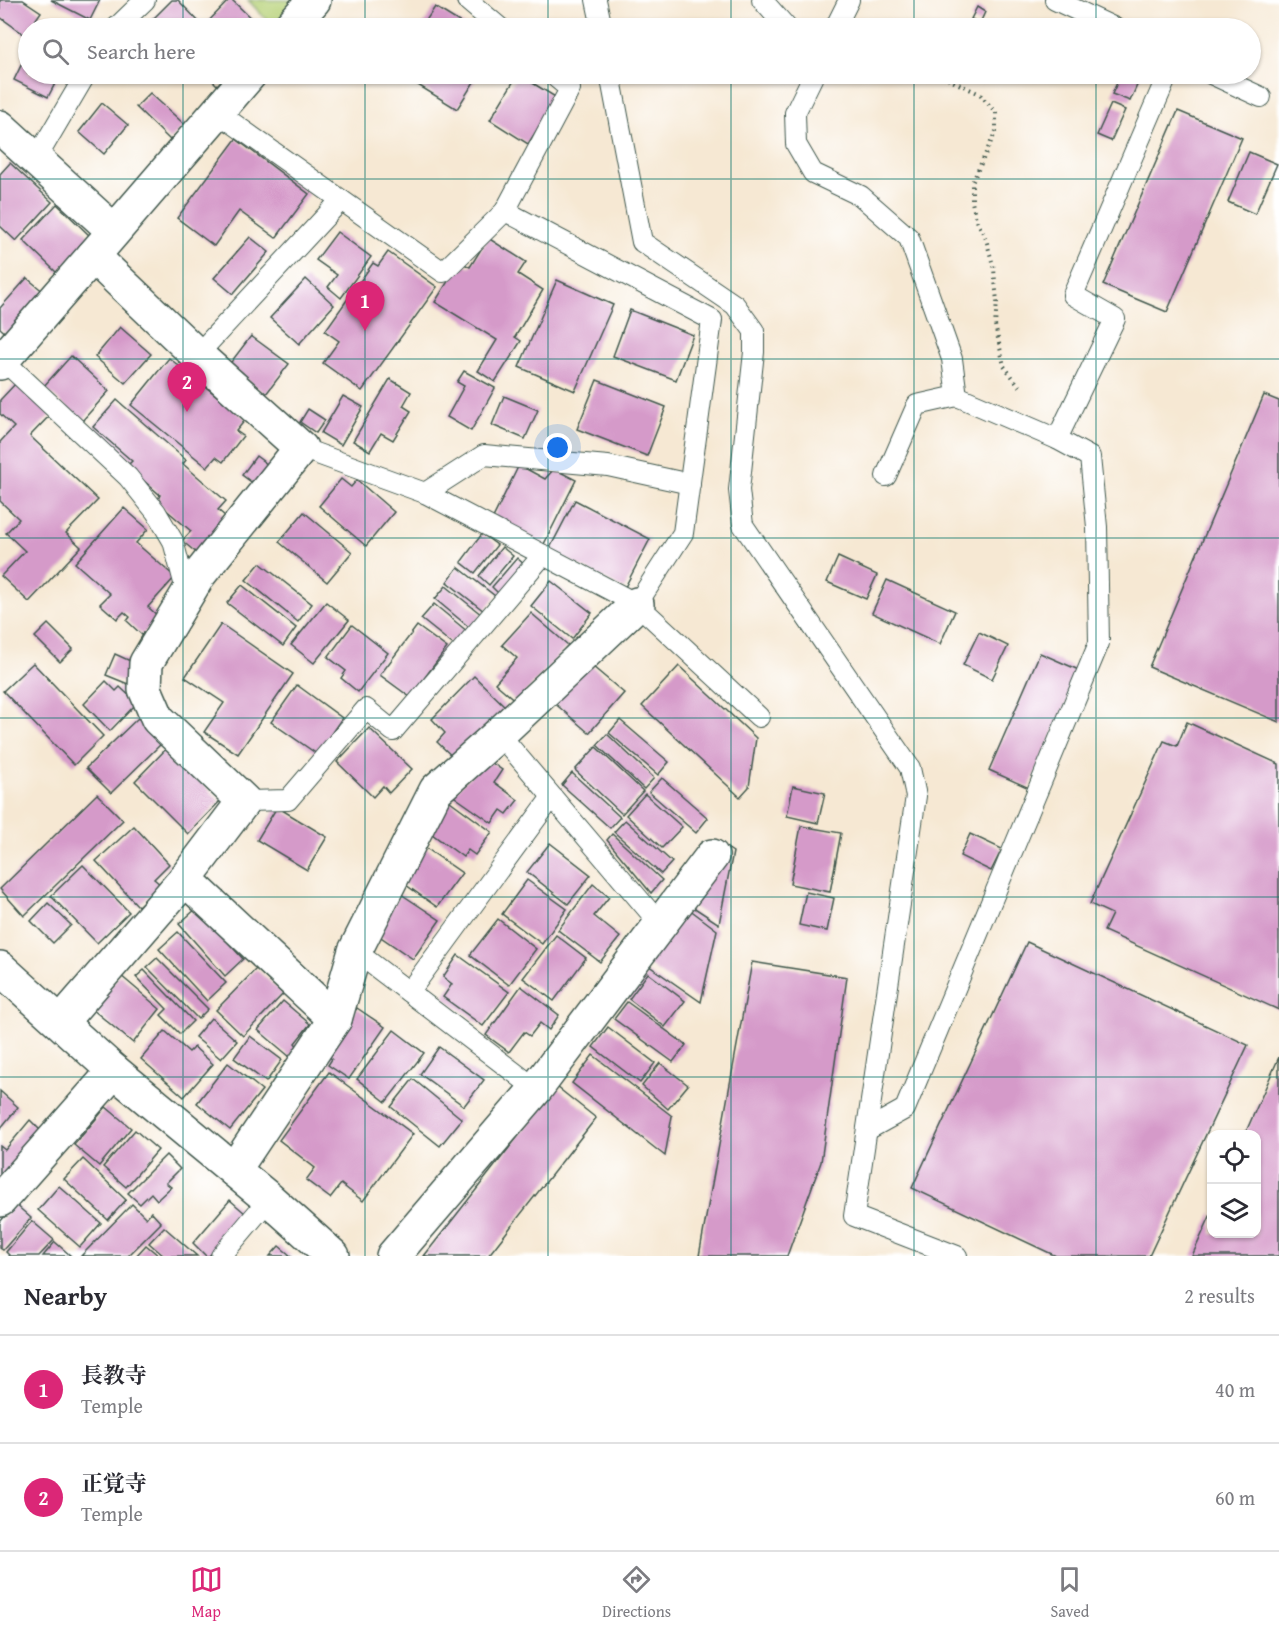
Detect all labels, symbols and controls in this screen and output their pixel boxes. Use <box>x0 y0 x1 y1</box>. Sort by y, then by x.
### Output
search box <box>18 18 1261 84</box>
icon: search <box>39 35 72 68</box>
text: Search here <box>87 35 196 67</box>
pin: 1 <box>346 282 385 331</box>
pin: 2 <box>168 362 207 412</box>
your location <box>543 433 572 462</box>
map controls <box>1207 1130 1261 1238</box>
button: locate <box>1207 1130 1261 1184</box>
button: layers <box>1207 1184 1261 1238</box>
text: Nearby <box>24 1276 107 1315</box>
text: 2 results <box>1184 1281 1255 1310</box>
text: 長教寺 <box>81 1359 147 1391</box>
text: 1 <box>38 1375 49 1404</box>
text: 40 m <box>1215 1375 1255 1404</box>
text: Temple <box>81 1391 143 1420</box>
text: 正覚寺 <box>81 1467 147 1499</box>
text: 2 <box>38 1483 49 1512</box>
text: 60 m <box>1215 1483 1255 1512</box>
text: Temple <box>81 1499 143 1528</box>
tab: Map <box>190 1563 223 1623</box>
tab: Directions <box>602 1563 671 1623</box>
tab: Saved <box>1050 1563 1089 1623</box>

